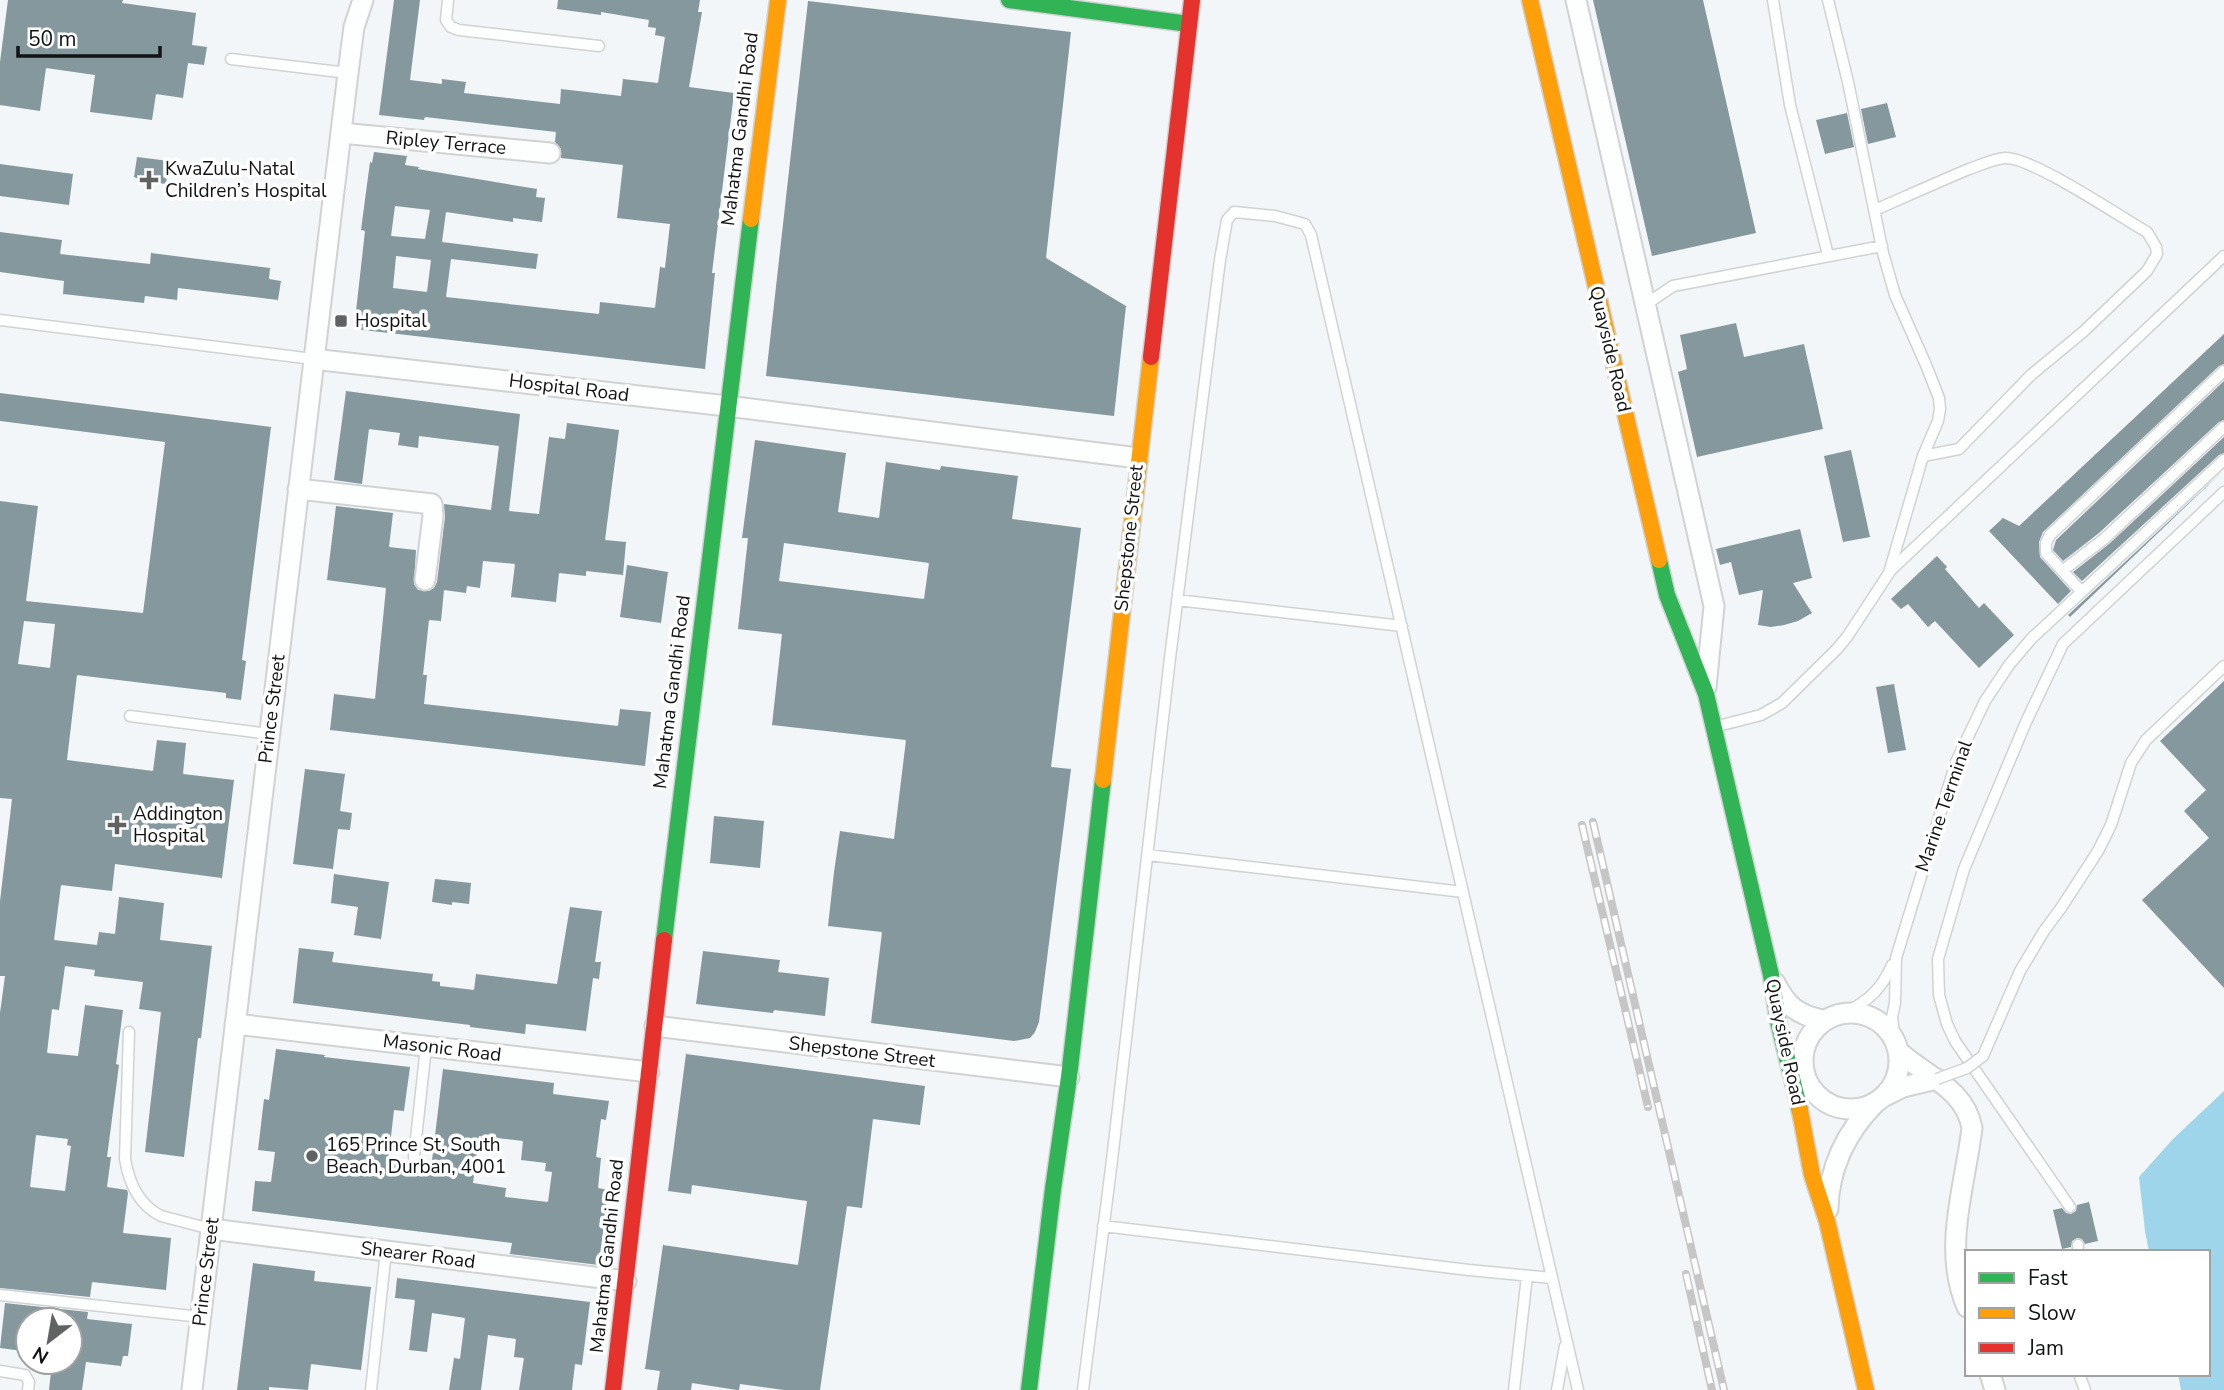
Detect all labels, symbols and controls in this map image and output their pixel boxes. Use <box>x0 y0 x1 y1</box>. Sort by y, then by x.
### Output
scale bar <box>18 14 159 58</box>
text: 50 m <box>28 25 77 53</box>
street label: Mahatma Gandhi Road <box>715 31 765 227</box>
street label: Ripley Terrace <box>385 125 507 161</box>
place label: KwaZulu-Natal Children’s Hospital <box>165 156 327 204</box>
marker: KwaZulu-Natal Children’s Hospital <box>139 170 159 190</box>
street label: Quayside Road <box>1583 283 1637 415</box>
place label: Hospital <box>355 308 427 334</box>
marker: Hospital <box>333 313 349 329</box>
street label: Hospital Road <box>507 368 631 408</box>
street label: Shepstone Street <box>1108 463 1150 613</box>
street label: Mahatma Gandhi Road <box>647 594 697 790</box>
street label: Prince Street <box>252 653 292 765</box>
street label: Marine Terminal <box>1909 736 1979 875</box>
place label: Addington Hospital <box>133 801 223 849</box>
marker: Addington Hospital <box>107 815 127 835</box>
street label: Quayside Road <box>1759 976 1811 1108</box>
street label: Masonic Road <box>381 1028 503 1068</box>
street label: Shepstone Street <box>787 1030 937 1074</box>
place label: 165 Prince St, South Beach, Durban, 4001 <box>326 1132 506 1180</box>
marker: 165 Prince St, South Beach, Durban, 4001 <box>304 1148 320 1164</box>
street label: Mahatma Gandhi Road <box>584 1158 630 1354</box>
street label: Prince Street <box>186 1216 226 1328</box>
street label: Shearer Road <box>359 1235 477 1275</box>
legend <box>1965 1250 2210 1376</box>
text: Fast <box>2028 1264 2068 1292</box>
text: Slow <box>2028 1299 2077 1327</box>
north arrow <box>14 1306 84 1376</box>
text: Jam <box>2027 1334 2064 1362</box>
text: N <box>28 1340 54 1370</box>

